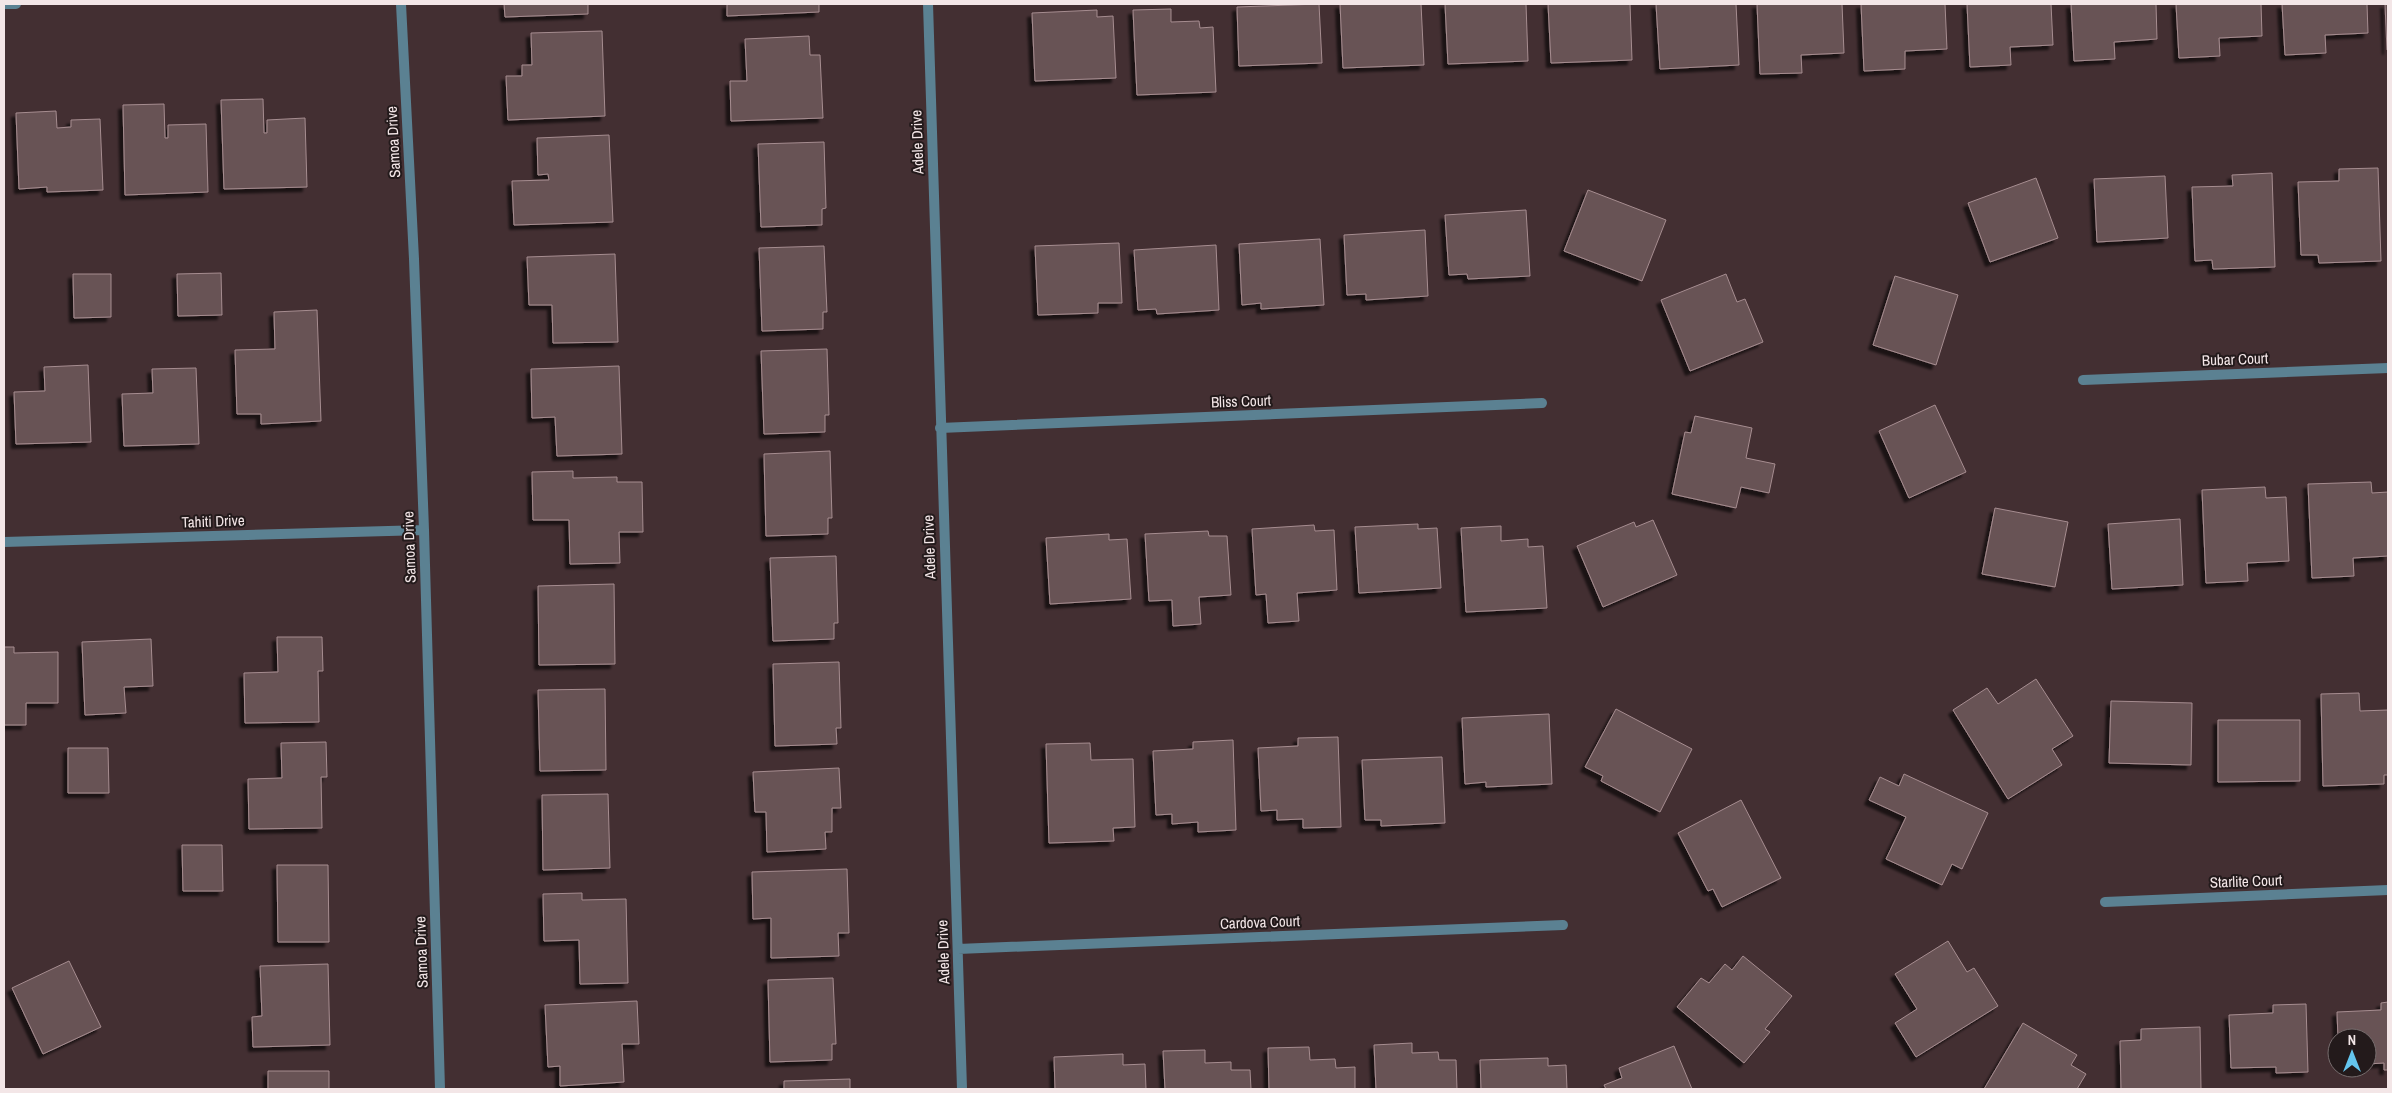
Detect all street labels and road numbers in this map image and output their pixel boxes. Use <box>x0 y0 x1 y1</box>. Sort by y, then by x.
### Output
street label: Samoa Drive <box>381 105 405 178</box>
street label: Adele Drive <box>905 109 929 175</box>
street label: Bubar Court <box>2201 347 2269 371</box>
street label: Bliss Court <box>1211 389 1272 413</box>
street label: Tahiti Drive <box>181 509 245 533</box>
street label: Samoa Drive <box>397 511 421 583</box>
street label: Adele Drive <box>917 514 941 580</box>
street label: Starlite Court <box>2209 869 2283 893</box>
street label: Cardova Court <box>1220 910 1301 934</box>
street label: Samoa Drive <box>409 916 433 988</box>
street label: Adele Drive <box>931 919 955 985</box>

